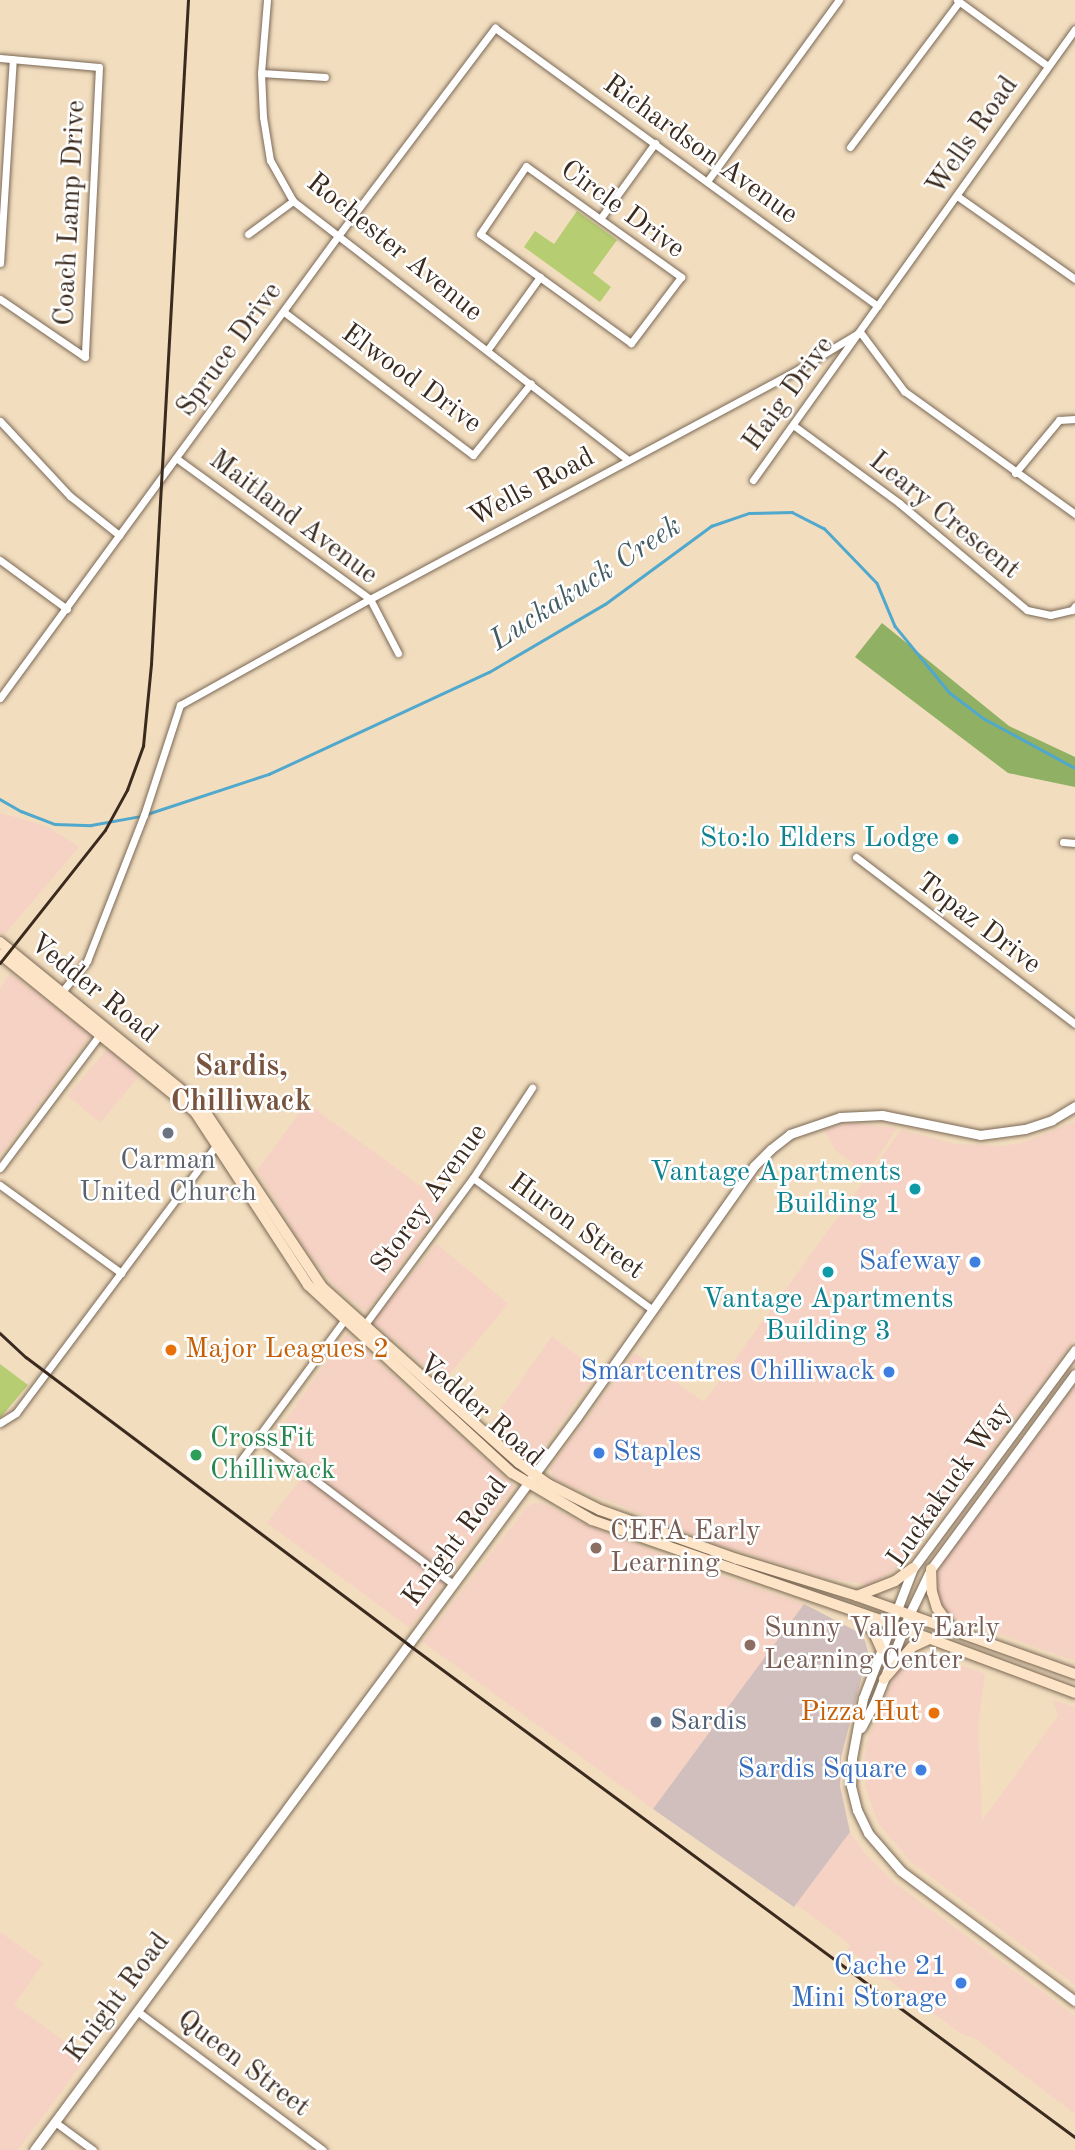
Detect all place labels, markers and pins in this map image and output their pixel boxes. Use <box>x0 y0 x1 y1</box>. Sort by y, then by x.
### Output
place label: Sto:lo Elders Lodge <box>700 822 939 856</box>
marker: Sto:lo Elders Lodge <box>945 831 961 847</box>
marker: Carman United Church <box>160 1125 176 1141</box>
place label: Carman United Church <box>79 1144 257 1210</box>
place label: Vantage Apartments Building 1 <box>650 1156 901 1222</box>
marker: Vantage Apartments Building 1 <box>907 1181 923 1197</box>
place label: Safeway <box>859 1245 961 1279</box>
marker: Safeway <box>967 1254 983 1270</box>
marker: Vantage Apartments Building 3 <box>820 1264 836 1280</box>
place label: Vantage Apartments Building 3 <box>703 1283 953 1349</box>
place label: Major Leagues 2 <box>185 1333 389 1367</box>
marker: Major Leagues 2 <box>163 1342 179 1358</box>
place label: Smartcentres Chilliwack <box>580 1355 875 1389</box>
marker: Smartcentres Chilliwack <box>881 1364 897 1380</box>
place label: CrossFit Chilliwack <box>210 1422 336 1488</box>
place label: Staples <box>613 1436 701 1470</box>
marker: Staples <box>591 1445 607 1461</box>
marker: CrossFit Chilliwack <box>188 1447 204 1463</box>
place label: CEFA Early Learning <box>610 1515 761 1581</box>
marker: CEFA Early Learning <box>588 1540 604 1556</box>
place label: Sunny Valley Early Learning Center <box>764 1612 1000 1678</box>
marker: Sunny Valley Early Learning Center <box>742 1637 758 1653</box>
place label: Pizza Hut <box>800 1696 920 1730</box>
place label: Sardis <box>670 1705 747 1739</box>
marker: Pizza Hut <box>926 1705 942 1721</box>
marker: Sardis <box>648 1714 664 1730</box>
place label: Sardis Square <box>738 1753 907 1787</box>
marker: Sardis Square <box>913 1762 929 1778</box>
place label: Cache 21 Mini Storage <box>791 1950 947 2016</box>
marker: Cache 21 Mini Storage <box>953 1975 969 1991</box>

